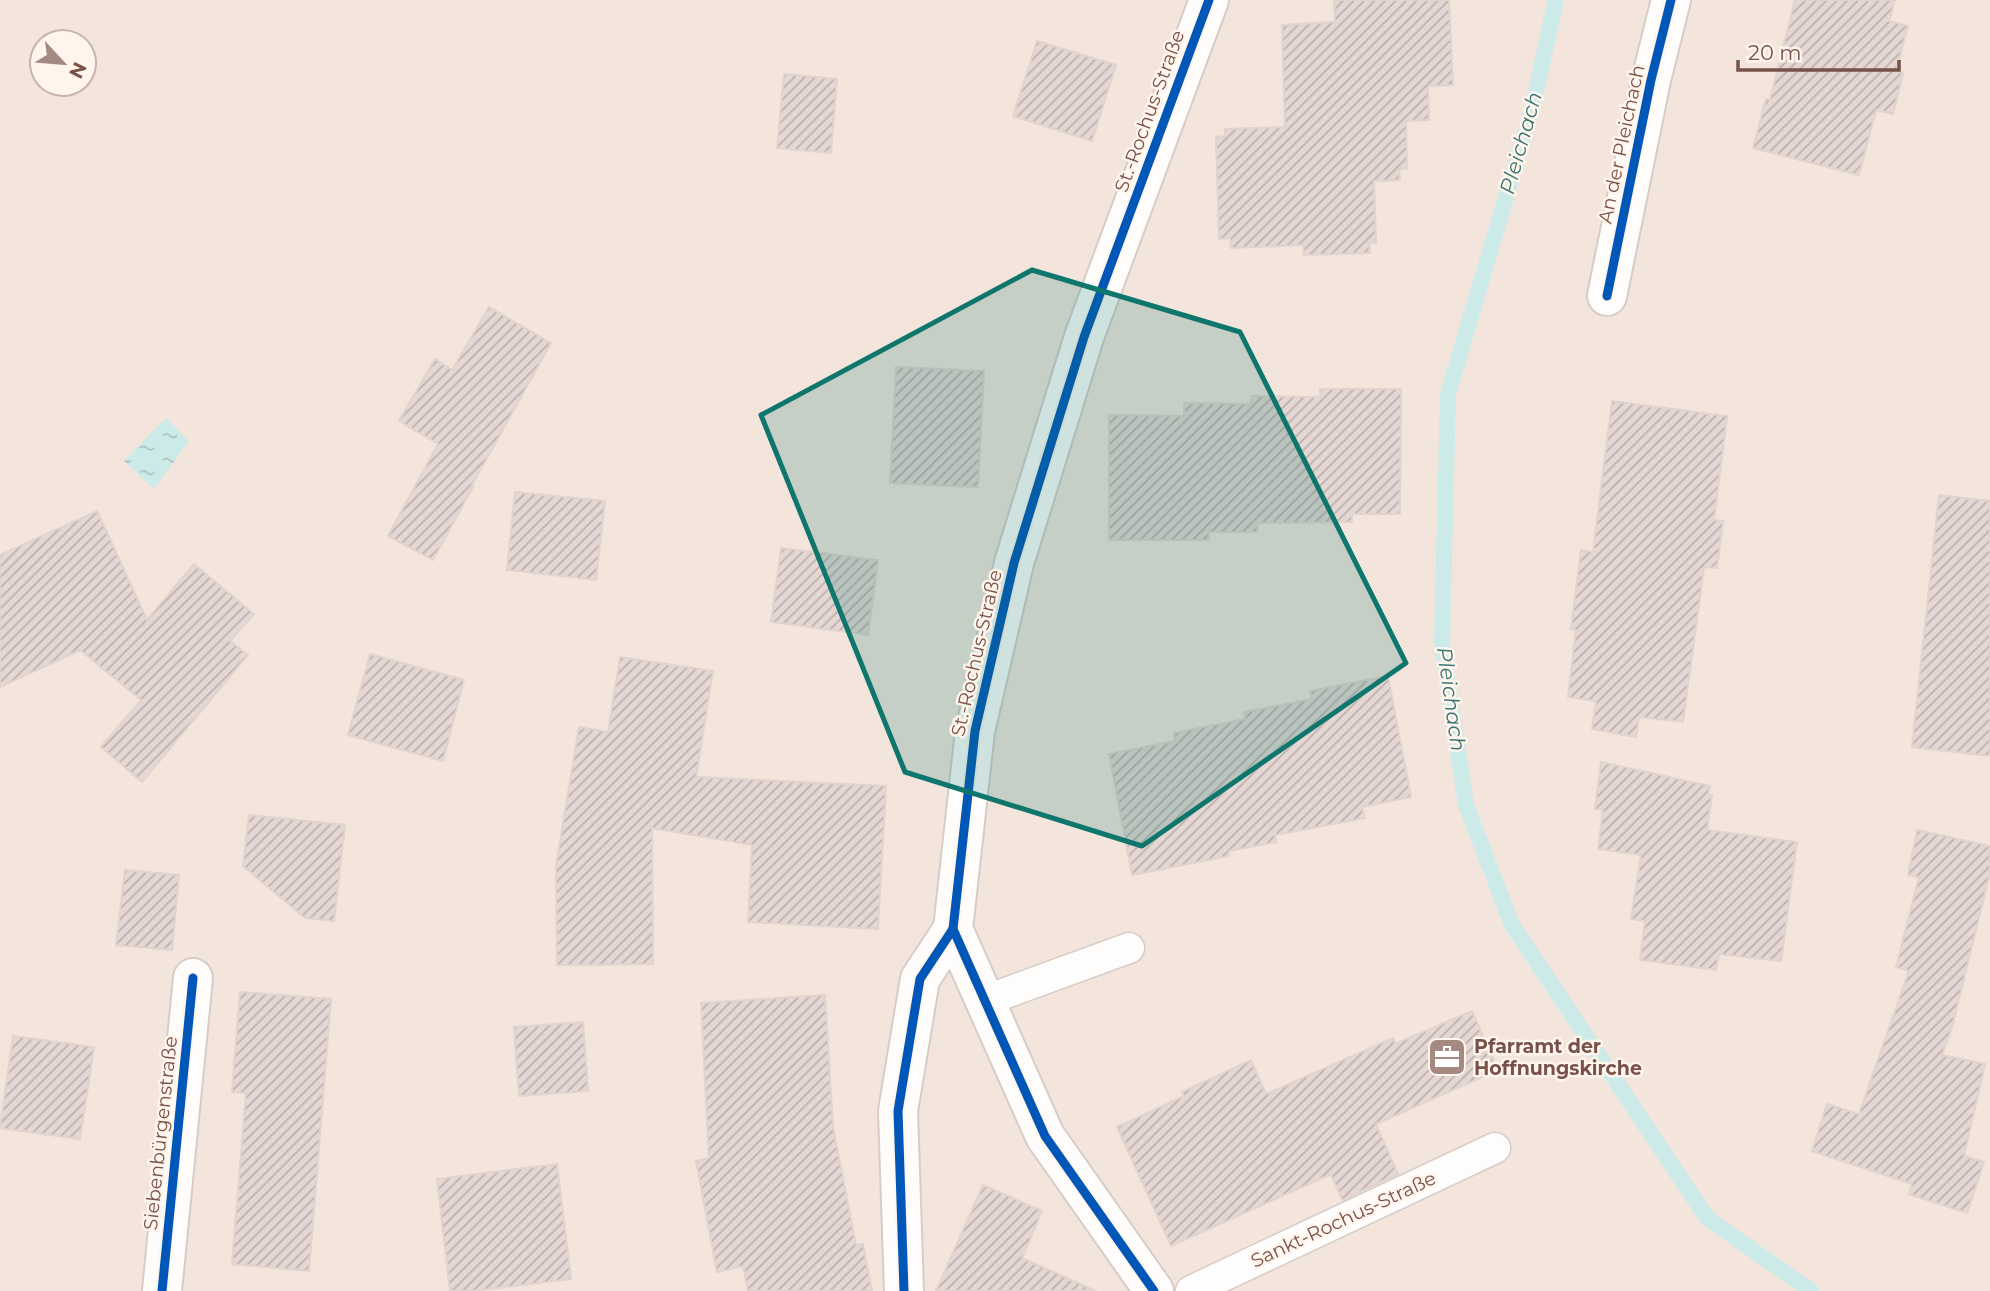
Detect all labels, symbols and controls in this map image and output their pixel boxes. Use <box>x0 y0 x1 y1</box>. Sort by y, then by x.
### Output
street label: St.-Rochus-Straße <box>1110 27 1189 195</box>
north arrow <box>28 28 98 98</box>
scale bar <box>1738 28 1899 72</box>
text: 20 m <box>1748 40 1802 65</box>
text: N <box>64 58 92 82</box>
street label: An der Pleichach <box>1593 63 1650 226</box>
water label: Pleichach <box>1494 89 1547 197</box>
street label: St.-Rochus-Straße <box>946 568 1007 739</box>
water label: Pleichach <box>1432 645 1471 753</box>
street label: Siebenbürgenstraße <box>139 1035 182 1231</box>
place label: Pfarramt der Hoffnungskirche <box>1474 1035 1642 1080</box>
office icon: Pfarramt der Hoffnungskirche <box>1426 1036 1468 1078</box>
street label: Sankt-Rochus-Straße <box>1247 1166 1439 1272</box>

